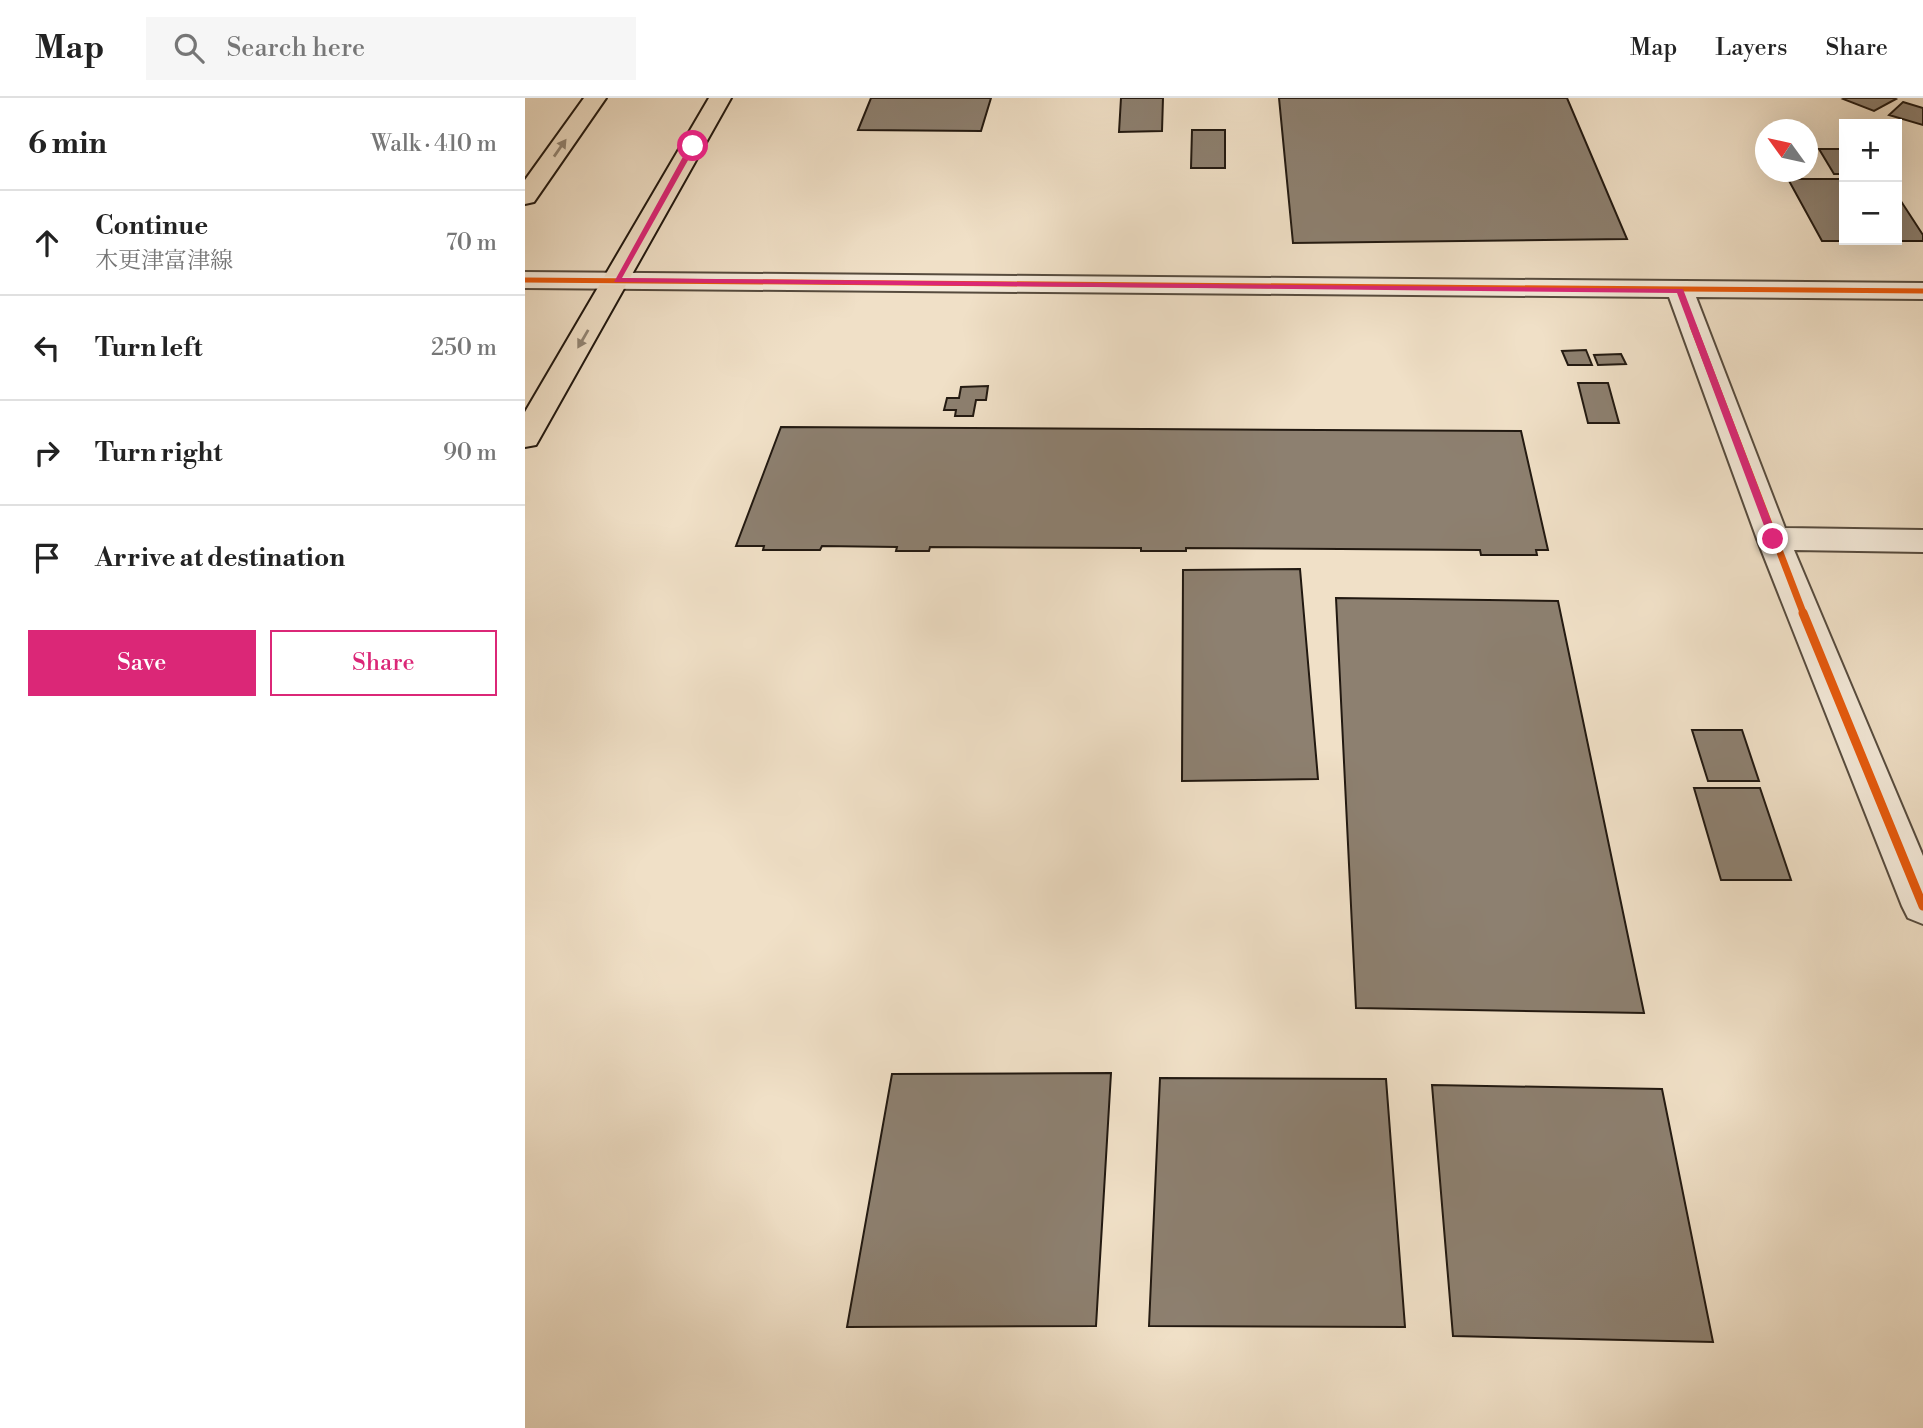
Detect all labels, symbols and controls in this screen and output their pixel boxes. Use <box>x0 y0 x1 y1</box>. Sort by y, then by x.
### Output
search box <box>146 17 636 80</box>
text: Map <box>35 28 104 69</box>
icon: search <box>170 29 208 67</box>
text: Search here <box>226 32 365 64</box>
text: Map <box>1630 33 1677 63</box>
text: Layers <box>1715 33 1787 63</box>
text: Share <box>1825 33 1888 63</box>
north arrow <box>1755 119 1818 182</box>
map controls <box>1839 119 1902 245</box>
button: + <box>1839 119 1902 182</box>
text: 6 min <box>28 125 107 163</box>
text: Walk · 410 m <box>371 130 497 158</box>
route start <box>677 130 708 161</box>
one-way arrow <box>553 139 567 157</box>
button: − <box>1839 182 1902 245</box>
text: Continue <box>95 210 208 242</box>
icon: ahead <box>28 224 66 262</box>
text: 70 m <box>446 229 497 257</box>
text: 木更津富津線 <box>95 247 233 275</box>
icon: left <box>28 329 66 367</box>
one-way arrow <box>576 330 589 349</box>
text: Turn left <box>95 332 203 364</box>
text: 250 m <box>431 334 497 362</box>
icon: right <box>28 434 66 472</box>
text: Turn right <box>95 437 223 469</box>
text: 90 m <box>443 439 497 467</box>
route end <box>1757 523 1788 554</box>
icon: arrive <box>28 539 66 577</box>
text: Arrive at destination <box>95 542 345 574</box>
button: Save <box>28 630 256 696</box>
button: Share <box>270 630 497 696</box>

